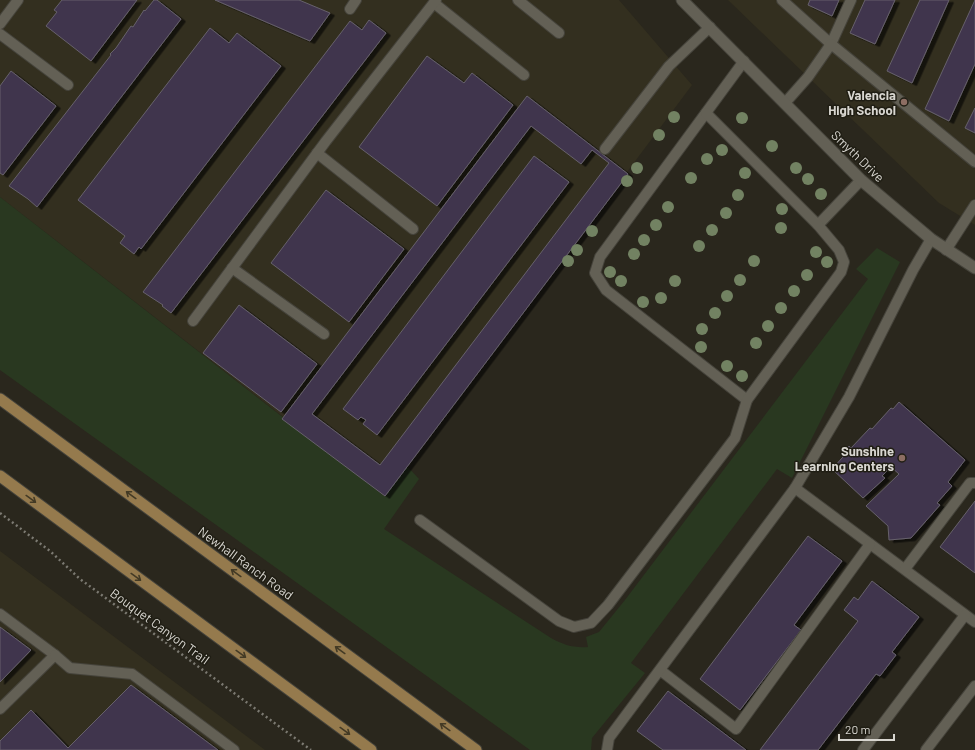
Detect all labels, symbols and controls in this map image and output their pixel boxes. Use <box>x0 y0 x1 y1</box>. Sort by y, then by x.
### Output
place label: Valencia High School <box>828 87 896 118</box>
marker: Valencia High School <box>899 97 909 107</box>
street label: Smyth Drive <box>828 127 888 185</box>
place label: Sunshine Learning Centers <box>795 443 894 474</box>
marker: Sunshine Learning Centers <box>897 453 907 463</box>
one-way arrow <box>126 491 137 500</box>
one-way arrow <box>26 495 37 504</box>
street label: Newhall Ranch Road <box>195 523 297 603</box>
one-way arrow <box>230 568 241 577</box>
one-way arrow <box>130 572 141 581</box>
street label: Bouquet Canyon Trail <box>107 585 213 667</box>
one-way arrow <box>335 646 346 654</box>
one-way arrow <box>235 650 246 658</box>
scale bar <box>839 716 894 742</box>
text: 20 m <box>845 722 871 736</box>
one-way arrow <box>439 723 450 731</box>
one-way arrow <box>340 727 351 735</box>

